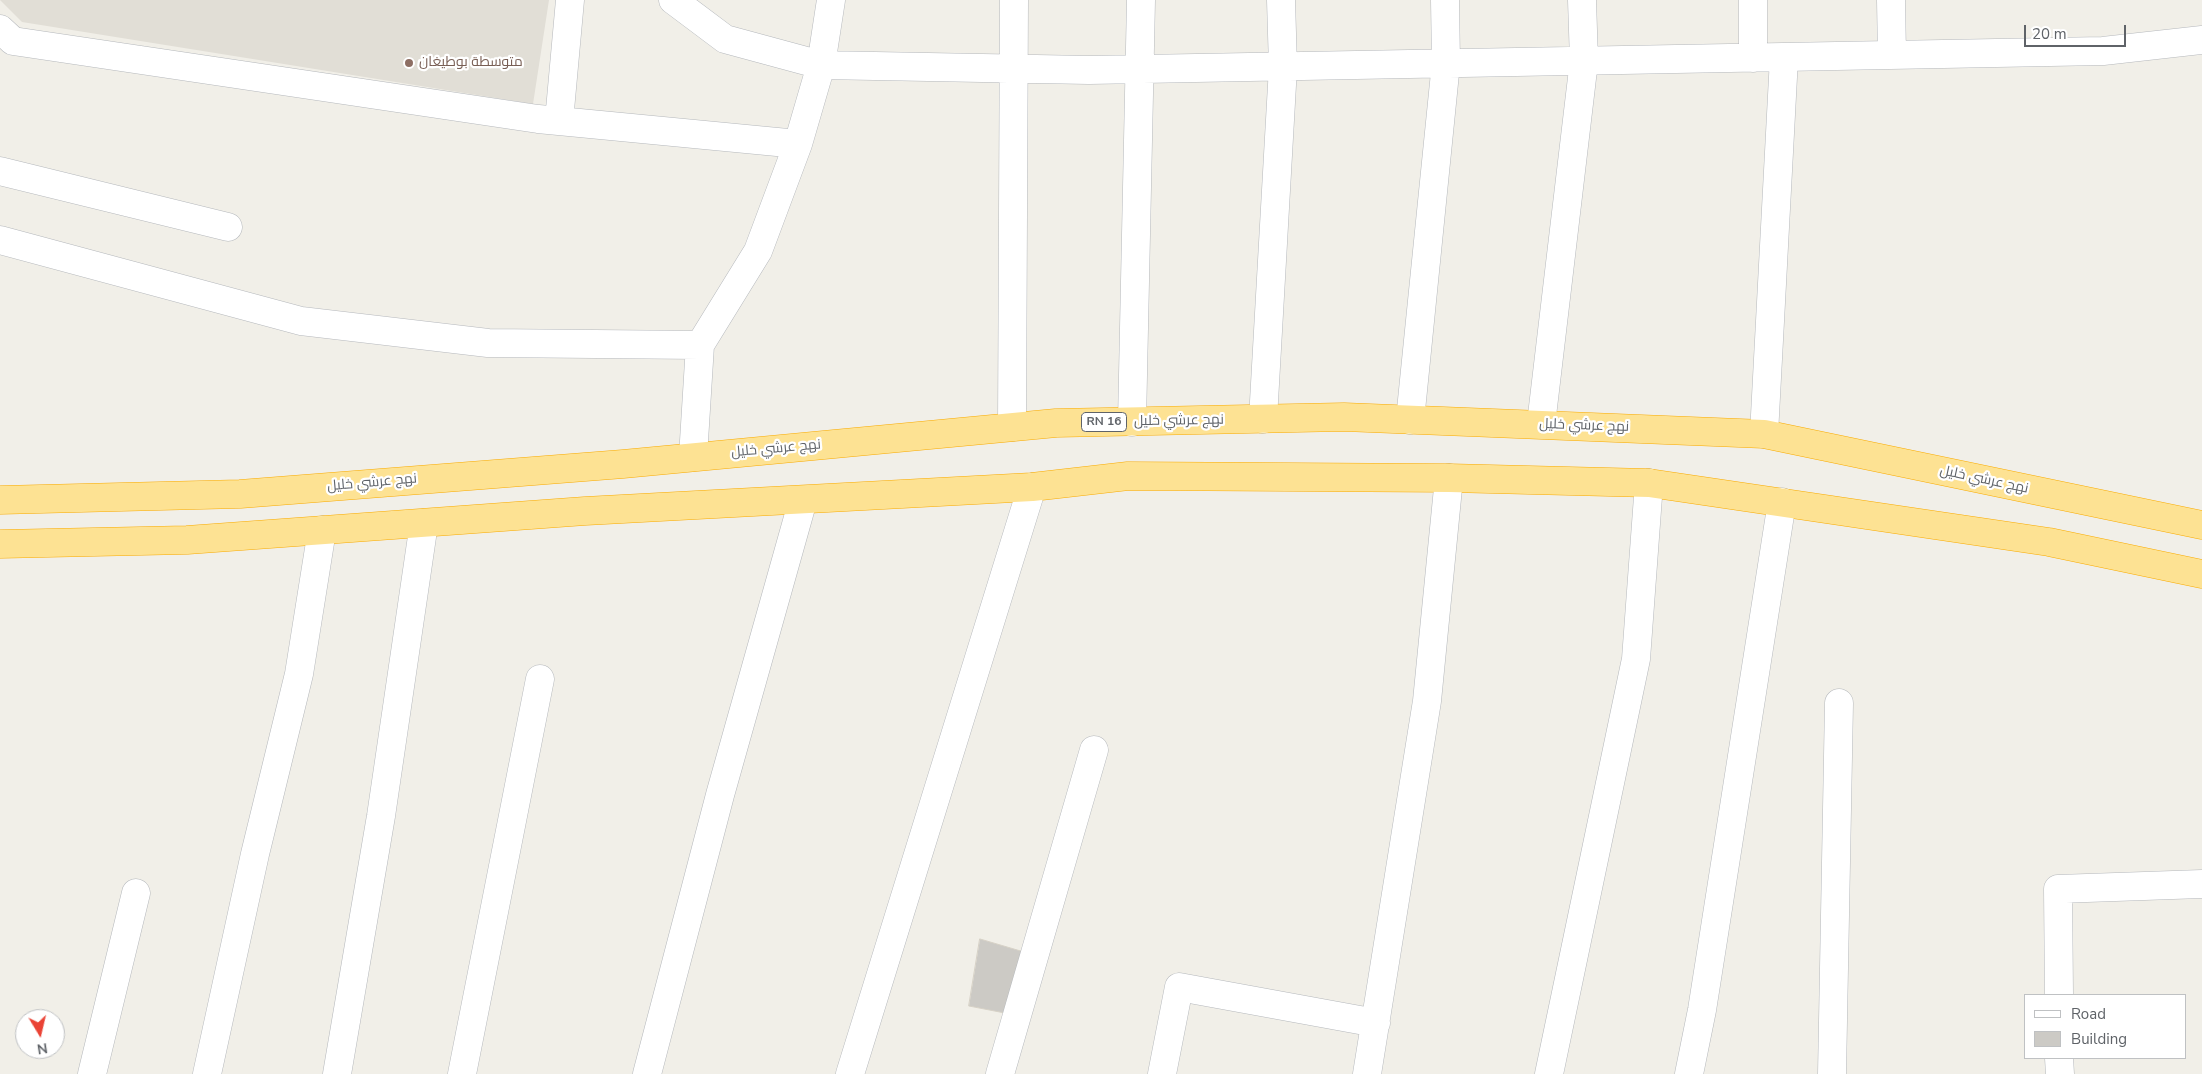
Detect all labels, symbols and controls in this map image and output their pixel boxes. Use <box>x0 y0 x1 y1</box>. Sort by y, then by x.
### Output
scale bar <box>2027 15 2130 47</box>
text: 20 m <box>2032 24 2067 44</box>
place label: متوسطة بوطيغان <box>419 55 523 71</box>
marker: متوسطة بوطيغان <box>403 57 415 69</box>
road number: RN 16 <box>1082 412 1126 432</box>
street label: نهج عرشي خليل <box>1134 412 1224 430</box>
street label: نهج عرشي خليل <box>1539 416 1629 436</box>
street label: نهج عرشي خليل <box>730 437 822 461</box>
street label: نهج عرشي خليل <box>1938 462 2030 498</box>
street label: نهج عرشي خليل <box>326 471 418 495</box>
legend <box>2024 994 2187 1059</box>
text: Road <box>2071 1004 2106 1024</box>
north arrow <box>15 1009 65 1059</box>
text: Building <box>2071 1029 2127 1049</box>
text: N <box>36 1038 49 1059</box>

